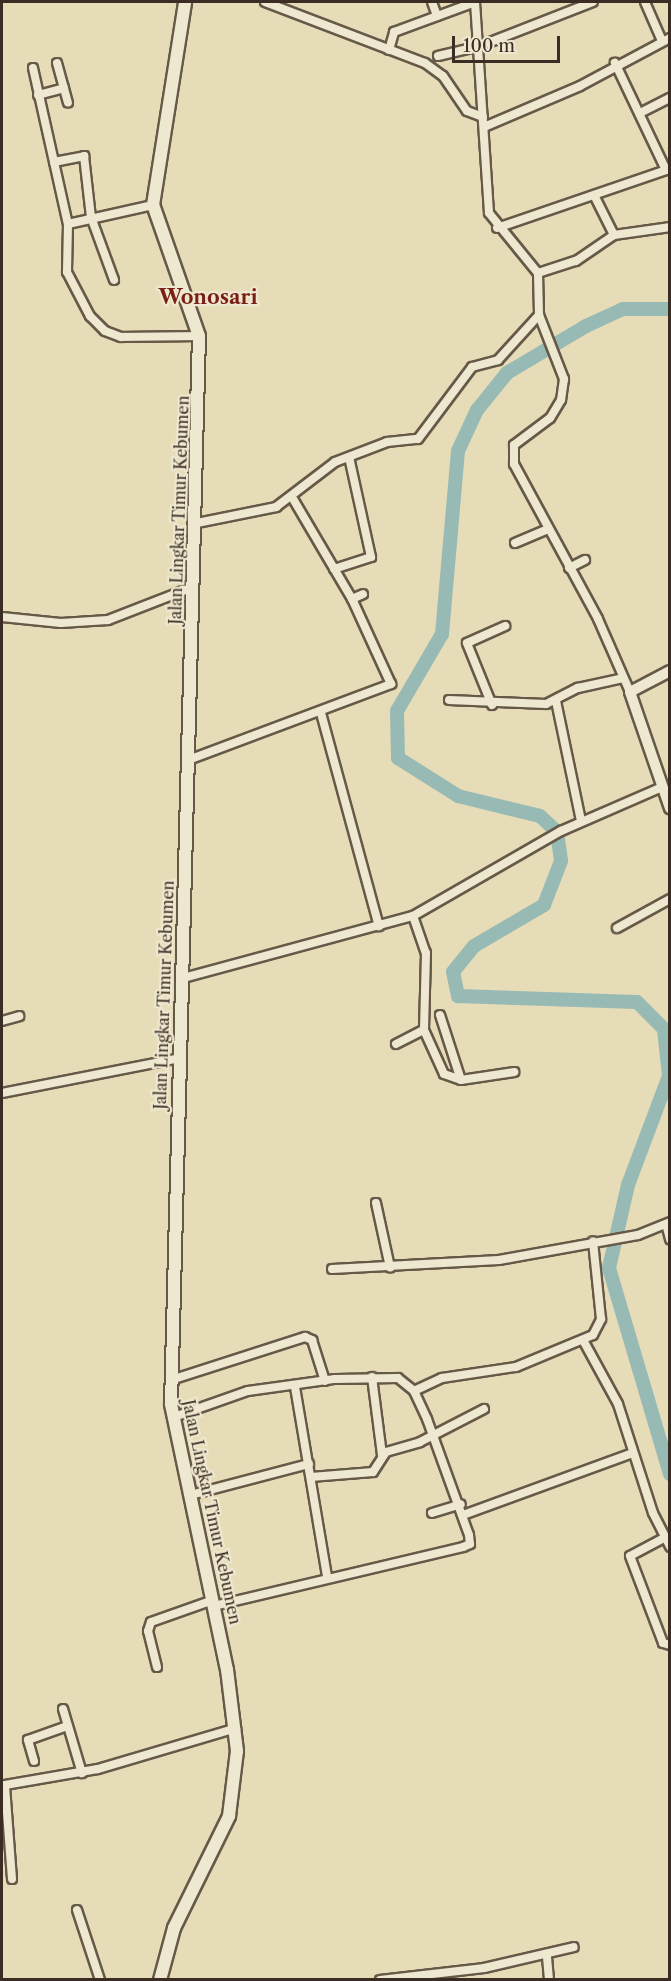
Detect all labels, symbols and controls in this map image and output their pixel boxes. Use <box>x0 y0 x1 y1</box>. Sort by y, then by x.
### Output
scale bar <box>455 24 563 62</box>
text: 100 m <box>463 35 515 57</box>
district label: Wonosari <box>158 285 258 309</box>
street label: Jalan Lingkar Timur Kebumen <box>165 395 193 625</box>
street label: Jalan Lingkar Timur Kebumen <box>150 880 178 1110</box>
street label: Jalan Lingkar Timur Kebumen <box>179 1397 245 1627</box>

